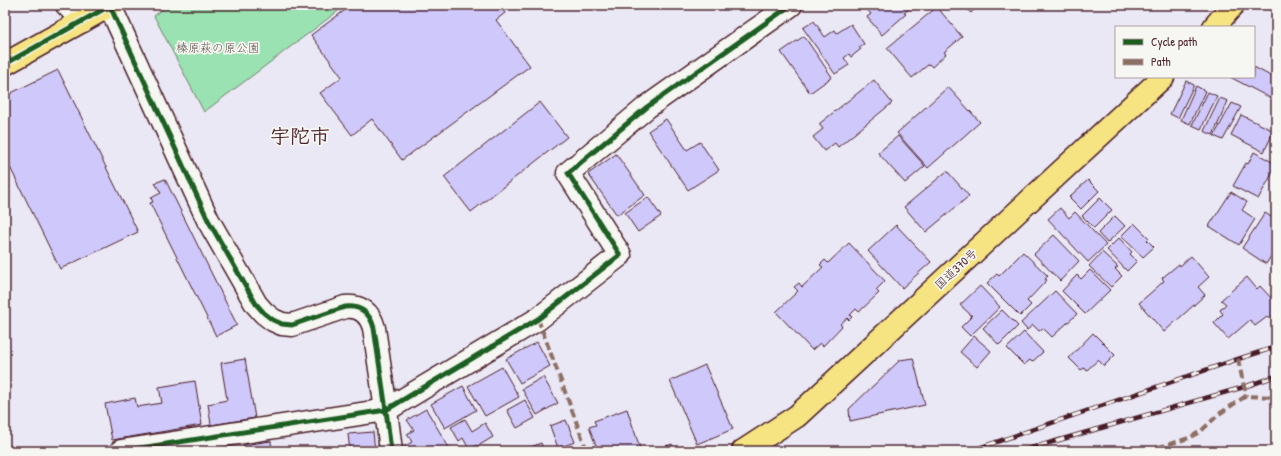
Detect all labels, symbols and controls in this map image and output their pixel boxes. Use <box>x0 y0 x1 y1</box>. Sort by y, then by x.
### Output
legend <box>1115 26 1255 78</box>
text: Cycle path <box>1151 33 1197 50</box>
park label: 榛原萩の原公園 <box>176 39 260 56</box>
text: Path <box>1151 53 1171 70</box>
district label: 宇陀市 <box>270 122 330 149</box>
street label: 国道370号 <box>931 244 981 293</box>

